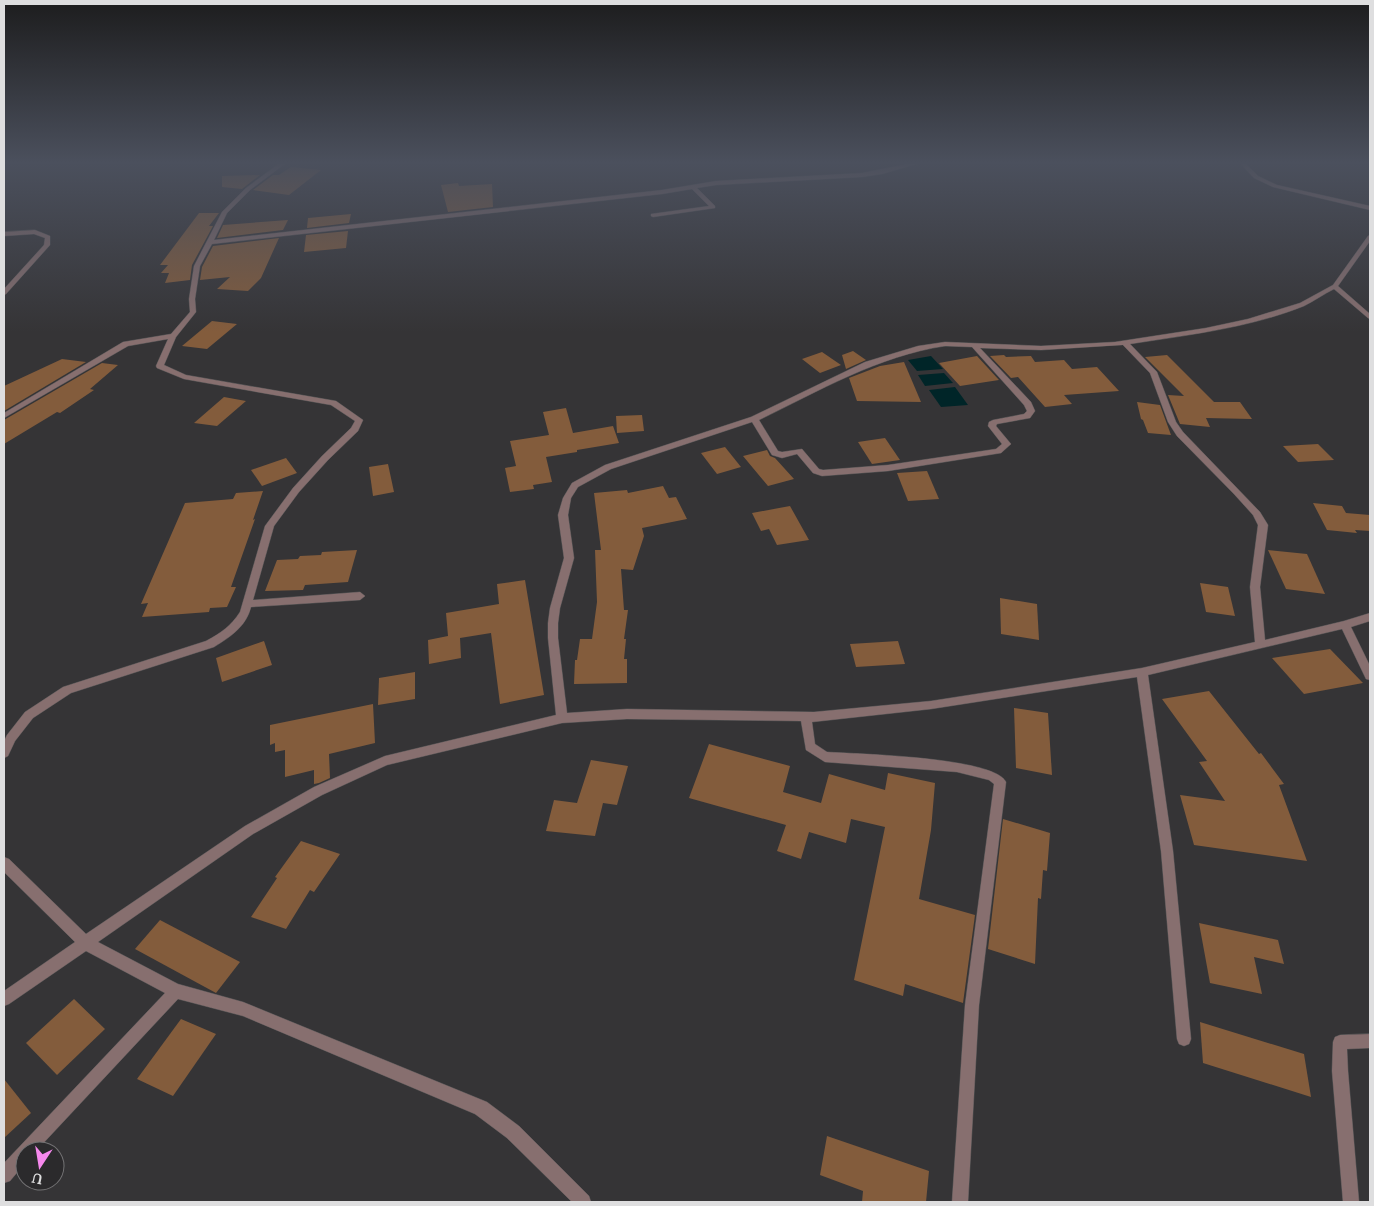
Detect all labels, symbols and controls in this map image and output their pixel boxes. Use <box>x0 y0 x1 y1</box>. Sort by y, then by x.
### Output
north arrow <box>15 1141 65 1191</box>
text: U <box>30 1169 44 1189</box>

